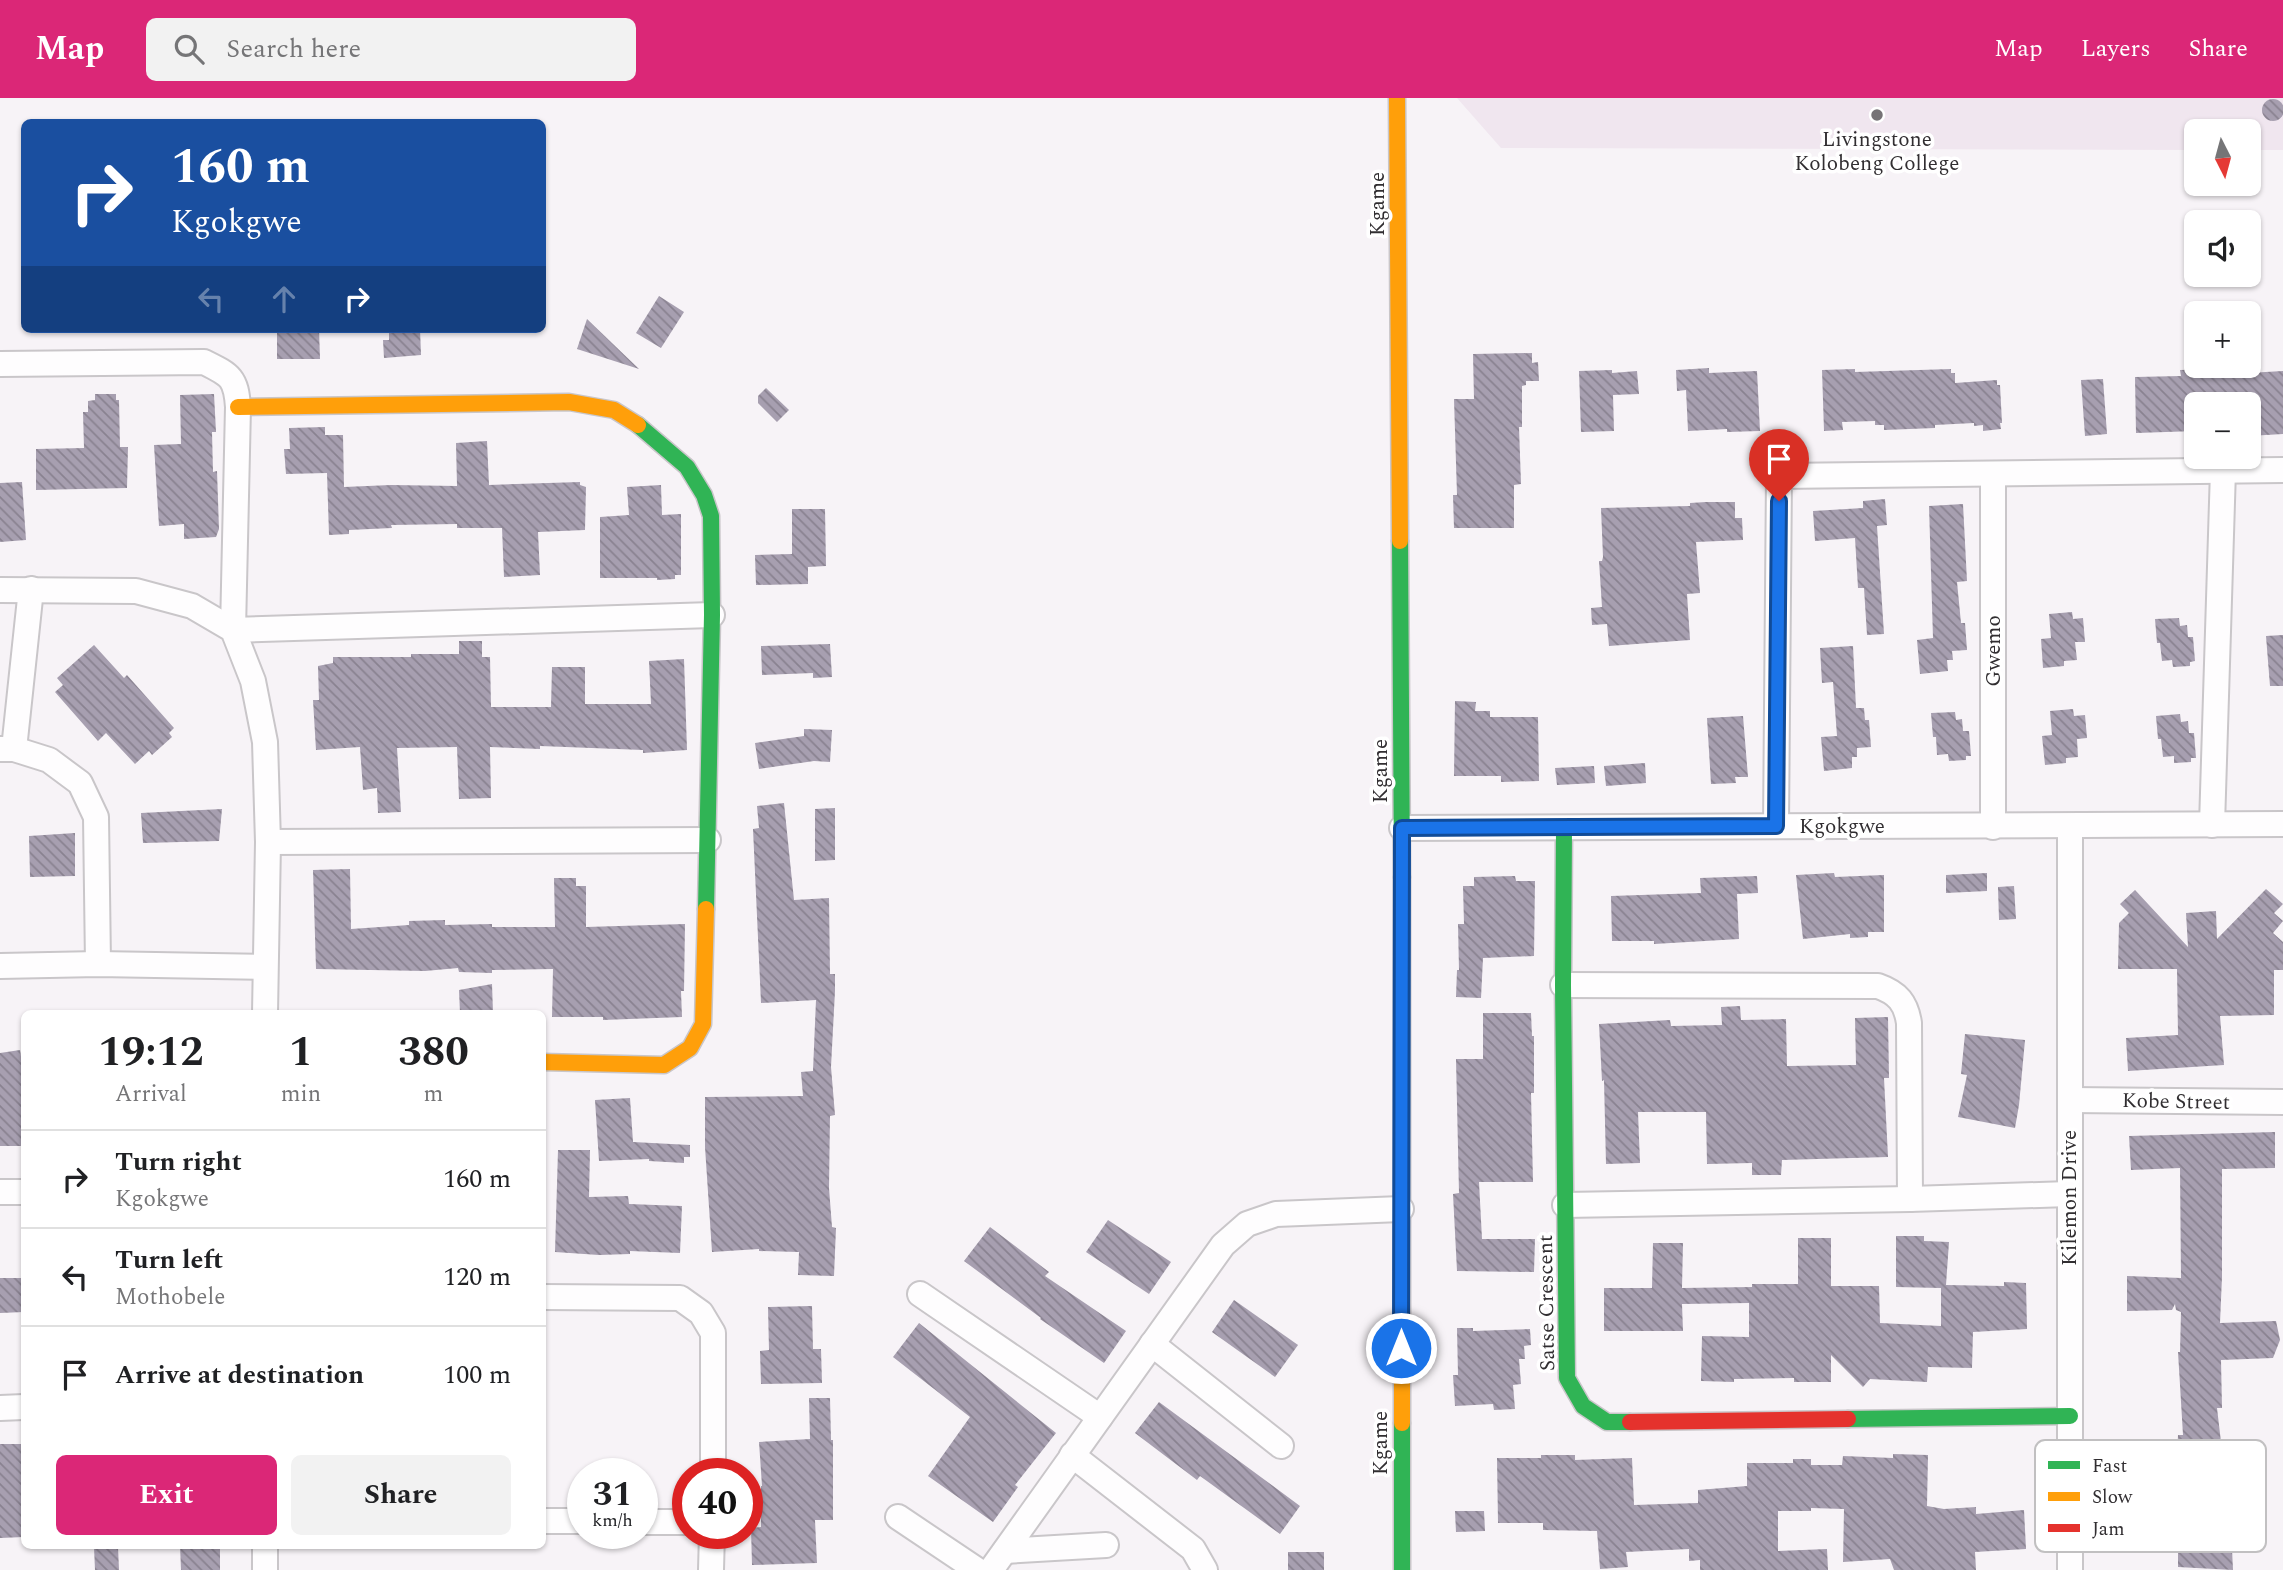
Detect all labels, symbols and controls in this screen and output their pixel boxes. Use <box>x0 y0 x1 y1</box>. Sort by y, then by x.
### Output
search box <box>146 18 636 81</box>
text: Map <box>35 24 104 74</box>
text: Search here <box>226 29 361 69</box>
icon: search <box>170 30 208 68</box>
text: Map <box>1994 31 2043 67</box>
text: Layers <box>2081 31 2151 67</box>
text: Share <box>2189 31 2248 67</box>
marker: Livingstone Kolobeng College <box>1869 107 1885 123</box>
north arrow <box>2184 119 2261 196</box>
map controls <box>2184 119 2261 469</box>
place label: Livingstone Kolobeng College <box>1795 124 1959 180</box>
text: 160 m <box>171 130 310 205</box>
icon: right <box>56 147 147 238</box>
street label: Kgame <box>1362 172 1394 236</box>
text: Kgokgwe <box>171 198 302 247</box>
button: sound <box>2184 210 2261 287</box>
icon: left <box>192 280 230 318</box>
icon: ahead <box>265 280 303 318</box>
icon: right <box>338 280 376 318</box>
button: + <box>2184 301 2261 378</box>
button: − <box>2184 392 2261 469</box>
pin <box>1749 429 1809 501</box>
icon: arrive <box>1760 440 1798 478</box>
street label: Gwemo <box>1978 615 2010 687</box>
street label: Kgame <box>1365 739 1397 803</box>
street label: Kgokgwe <box>1799 811 1885 843</box>
text: 19:12 <box>98 1021 204 1084</box>
text: 1 <box>289 1021 313 1084</box>
text: 380 <box>398 1021 469 1084</box>
text: Arrival <box>115 1077 187 1112</box>
text: min <box>281 1077 321 1112</box>
text: m <box>424 1077 443 1112</box>
street label: Kobe Street <box>2122 1085 2230 1119</box>
street label: Kilemon Drive <box>2054 1130 2086 1266</box>
text: Turn right <box>115 1142 242 1182</box>
text: 160 m <box>443 1159 511 1199</box>
icon: right <box>56 1160 94 1198</box>
text: Kgokgwe <box>115 1182 209 1217</box>
street label: Satse Crescent <box>1530 1234 1564 1371</box>
text: Turn left <box>115 1240 223 1280</box>
text: 120 m <box>443 1257 511 1297</box>
icon: left <box>56 1258 94 1296</box>
text: Mothobele <box>115 1280 225 1315</box>
position arrow <box>1364 1311 1438 1385</box>
text: Arrive at destination <box>115 1355 364 1395</box>
text: 100 m <box>443 1355 511 1395</box>
icon: arrive <box>56 1356 94 1394</box>
street label: Kgame <box>1365 1411 1397 1475</box>
legend <box>2035 1440 2266 1552</box>
text: Fast <box>2092 1452 2128 1481</box>
button: Exit <box>56 1455 277 1535</box>
button: Share <box>291 1455 511 1535</box>
speed limit sign: 40 <box>672 1458 763 1549</box>
text: 31 <box>593 1468 632 1521</box>
text: Slow <box>2092 1483 2133 1512</box>
text: km/h <box>592 1507 633 1534</box>
text: Jam <box>2092 1515 2124 1544</box>

